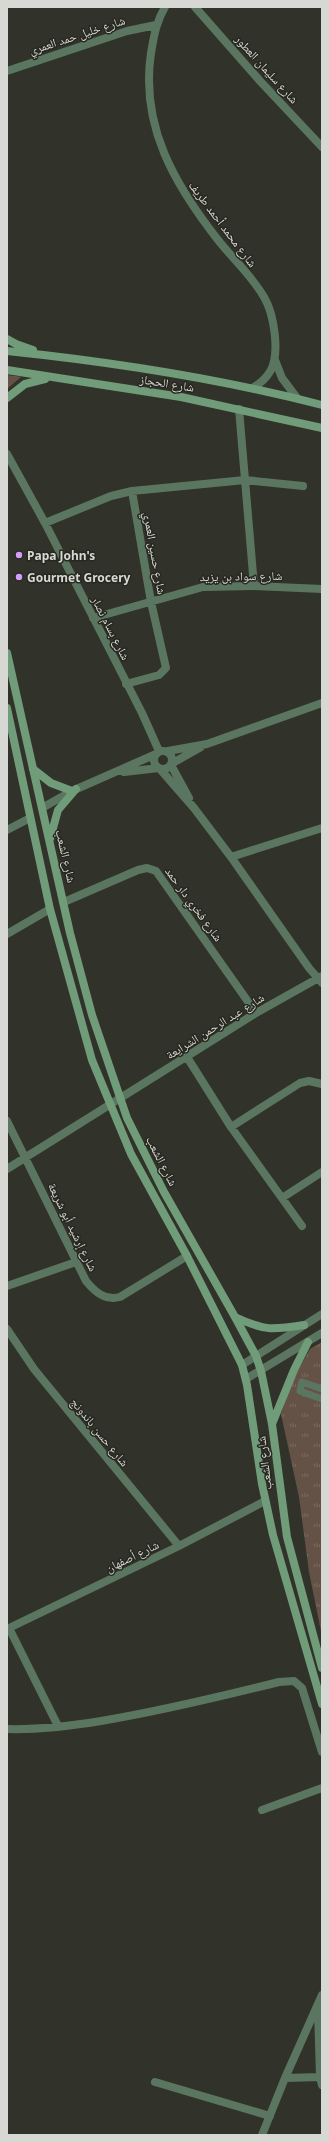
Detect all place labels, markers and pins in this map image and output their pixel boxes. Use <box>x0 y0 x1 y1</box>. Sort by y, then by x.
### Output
place label: Papa John's <box>27 547 95 564</box>
marker: Papa John's <box>14 550 24 560</box>
place label: Gourmet Grocery <box>27 569 131 586</box>
marker: Gourmet Grocery <box>14 572 24 582</box>

